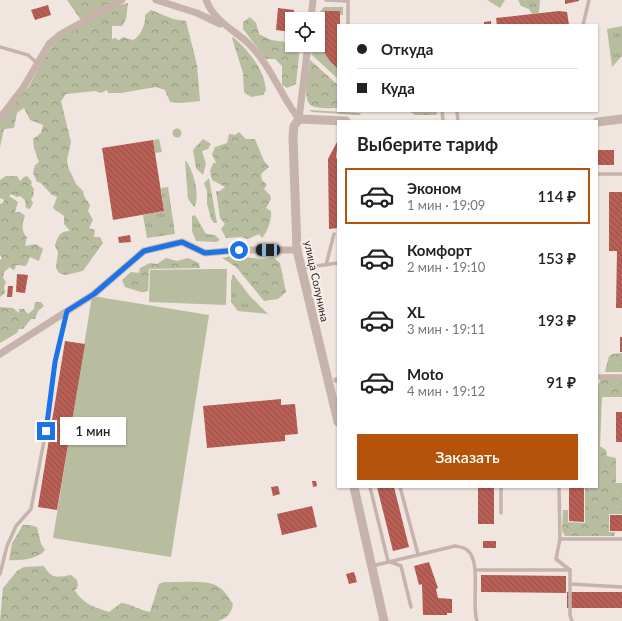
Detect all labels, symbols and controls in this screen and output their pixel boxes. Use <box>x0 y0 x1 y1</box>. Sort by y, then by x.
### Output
map controls <box>285 12 325 52</box>
button: locate <box>285 12 325 52</box>
text: Откуда <box>381 40 433 58</box>
text: Куда <box>381 79 415 97</box>
text: Выберите тариф <box>357 133 498 155</box>
icon: car <box>359 178 395 214</box>
text: Эконом <box>407 179 461 197</box>
text: 114 ₽ <box>537 187 576 205</box>
text: 1 мин · 19:09 <box>407 197 485 213</box>
street label: улица Солунина <box>302 239 332 323</box>
icon: car <box>359 240 395 276</box>
route start <box>230 241 248 259</box>
text: Комфорт <box>407 241 472 259</box>
car <box>256 244 280 256</box>
text: 153 ₽ <box>537 249 576 267</box>
text: 2 мин · 19:10 <box>407 259 485 275</box>
icon: car <box>359 302 395 338</box>
text: XL <box>407 303 425 321</box>
text: 193 ₽ <box>537 311 576 329</box>
text: 3 мин · 19:11 <box>407 321 485 337</box>
icon: car <box>359 364 395 400</box>
text: Moto <box>407 365 444 383</box>
text: 91 ₽ <box>546 373 576 391</box>
text: 4 мин · 19:12 <box>407 383 485 399</box>
callout: 1 мин <box>60 417 126 445</box>
route end <box>37 422 55 440</box>
text: 1 мин <box>76 423 110 439</box>
button: Заказать <box>357 434 578 480</box>

